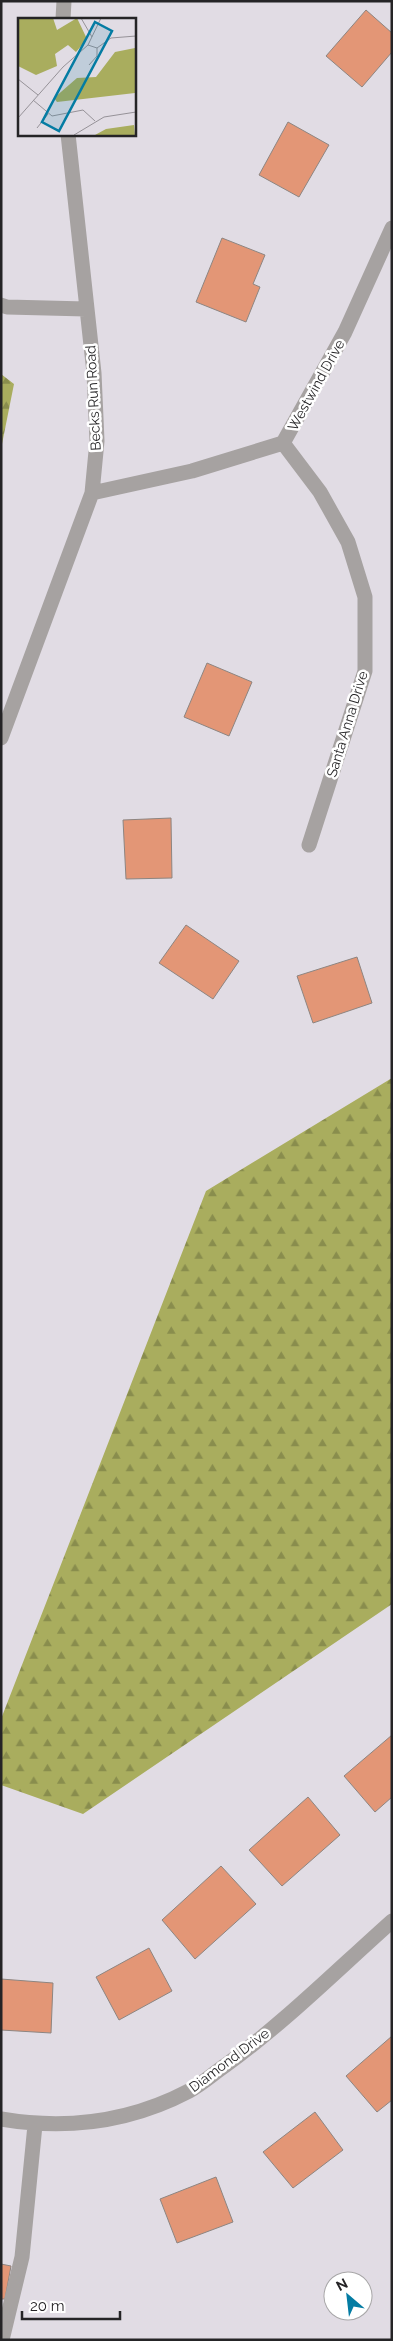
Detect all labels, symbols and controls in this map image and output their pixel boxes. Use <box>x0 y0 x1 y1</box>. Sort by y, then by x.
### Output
inset map <box>18 18 135 135</box>
street label: Westwind Drive <box>284 337 348 433</box>
street label: Becks Run Road <box>82 345 104 451</box>
street label: Santa Anna Drive <box>323 669 371 779</box>
street label: Diamond Drive <box>186 2025 272 2095</box>
north arrow <box>323 2271 373 2321</box>
text: N <box>333 2275 350 2294</box>
scale bar <box>22 2288 120 2320</box>
text: 20 m <box>30 2297 65 2315</box>

